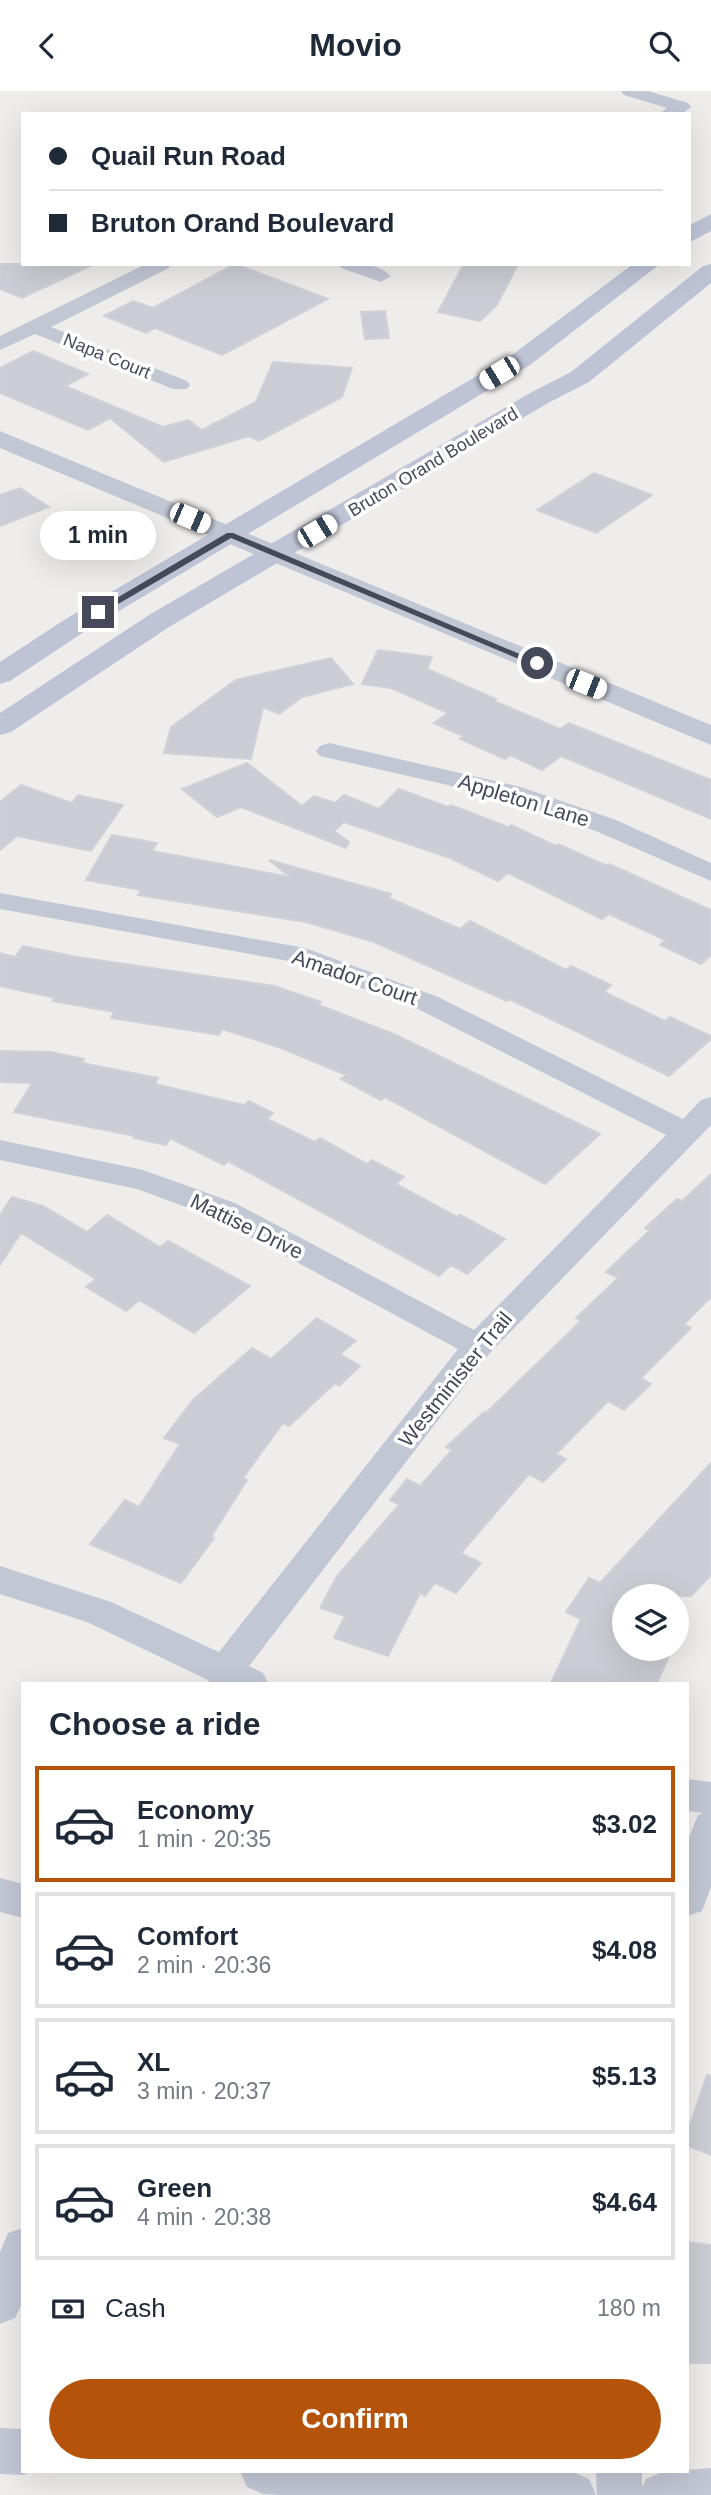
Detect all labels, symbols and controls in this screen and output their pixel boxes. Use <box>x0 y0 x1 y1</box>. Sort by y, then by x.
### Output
icon: back <box>28 27 66 65</box>
text: Movio <box>309 27 402 63</box>
icon: search <box>645 27 683 65</box>
text: Quail Run Road <box>91 141 286 171</box>
text: Bruton Orand Boulevard <box>91 208 394 238</box>
street label: Napa Court <box>61 329 153 383</box>
car <box>476 353 523 393</box>
street label: Bruton Orand Boulevard <box>345 403 521 521</box>
car <box>167 500 214 536</box>
callout: 1 min <box>40 511 156 559</box>
car <box>294 511 341 551</box>
text: 1 min <box>68 522 128 548</box>
route end <box>82 596 114 628</box>
route start <box>521 647 553 679</box>
car <box>563 666 610 702</box>
street label: Appleton Lane <box>456 769 592 831</box>
street label: Amador Court <box>289 945 421 1009</box>
street label: Mattise Drive <box>187 1189 307 1263</box>
street label: Westminister Trail <box>394 1307 516 1451</box>
map controls <box>612 1584 689 1661</box>
button: layers <box>612 1584 689 1661</box>
text: Choose a ride <box>49 1706 261 1742</box>
icon: car <box>53 1793 116 1856</box>
text: Economy <box>137 1795 254 1825</box>
text: $3.02 <box>592 1809 657 1839</box>
text: 1 min · 20:35 <box>137 1826 271 1852</box>
icon: car <box>53 1919 116 1982</box>
text: Comfort <box>137 1921 238 1951</box>
text: $4.08 <box>592 1935 657 1965</box>
text: 2 min · 20:36 <box>137 1952 271 1978</box>
icon: car <box>53 2045 116 2108</box>
text: XL <box>137 2047 170 2077</box>
text: $5.13 <box>592 2061 657 2091</box>
text: 3 min · 20:37 <box>137 2078 271 2104</box>
icon: car <box>53 2171 116 2234</box>
text: Green <box>137 2173 212 2203</box>
text: $4.64 <box>592 2187 657 2217</box>
text: 4 min · 20:38 <box>137 2204 271 2230</box>
icon: cash <box>49 2290 87 2328</box>
text: Cash <box>105 2293 166 2323</box>
text: 180 m <box>597 2295 661 2321</box>
button: Confirm <box>49 2379 661 2459</box>

